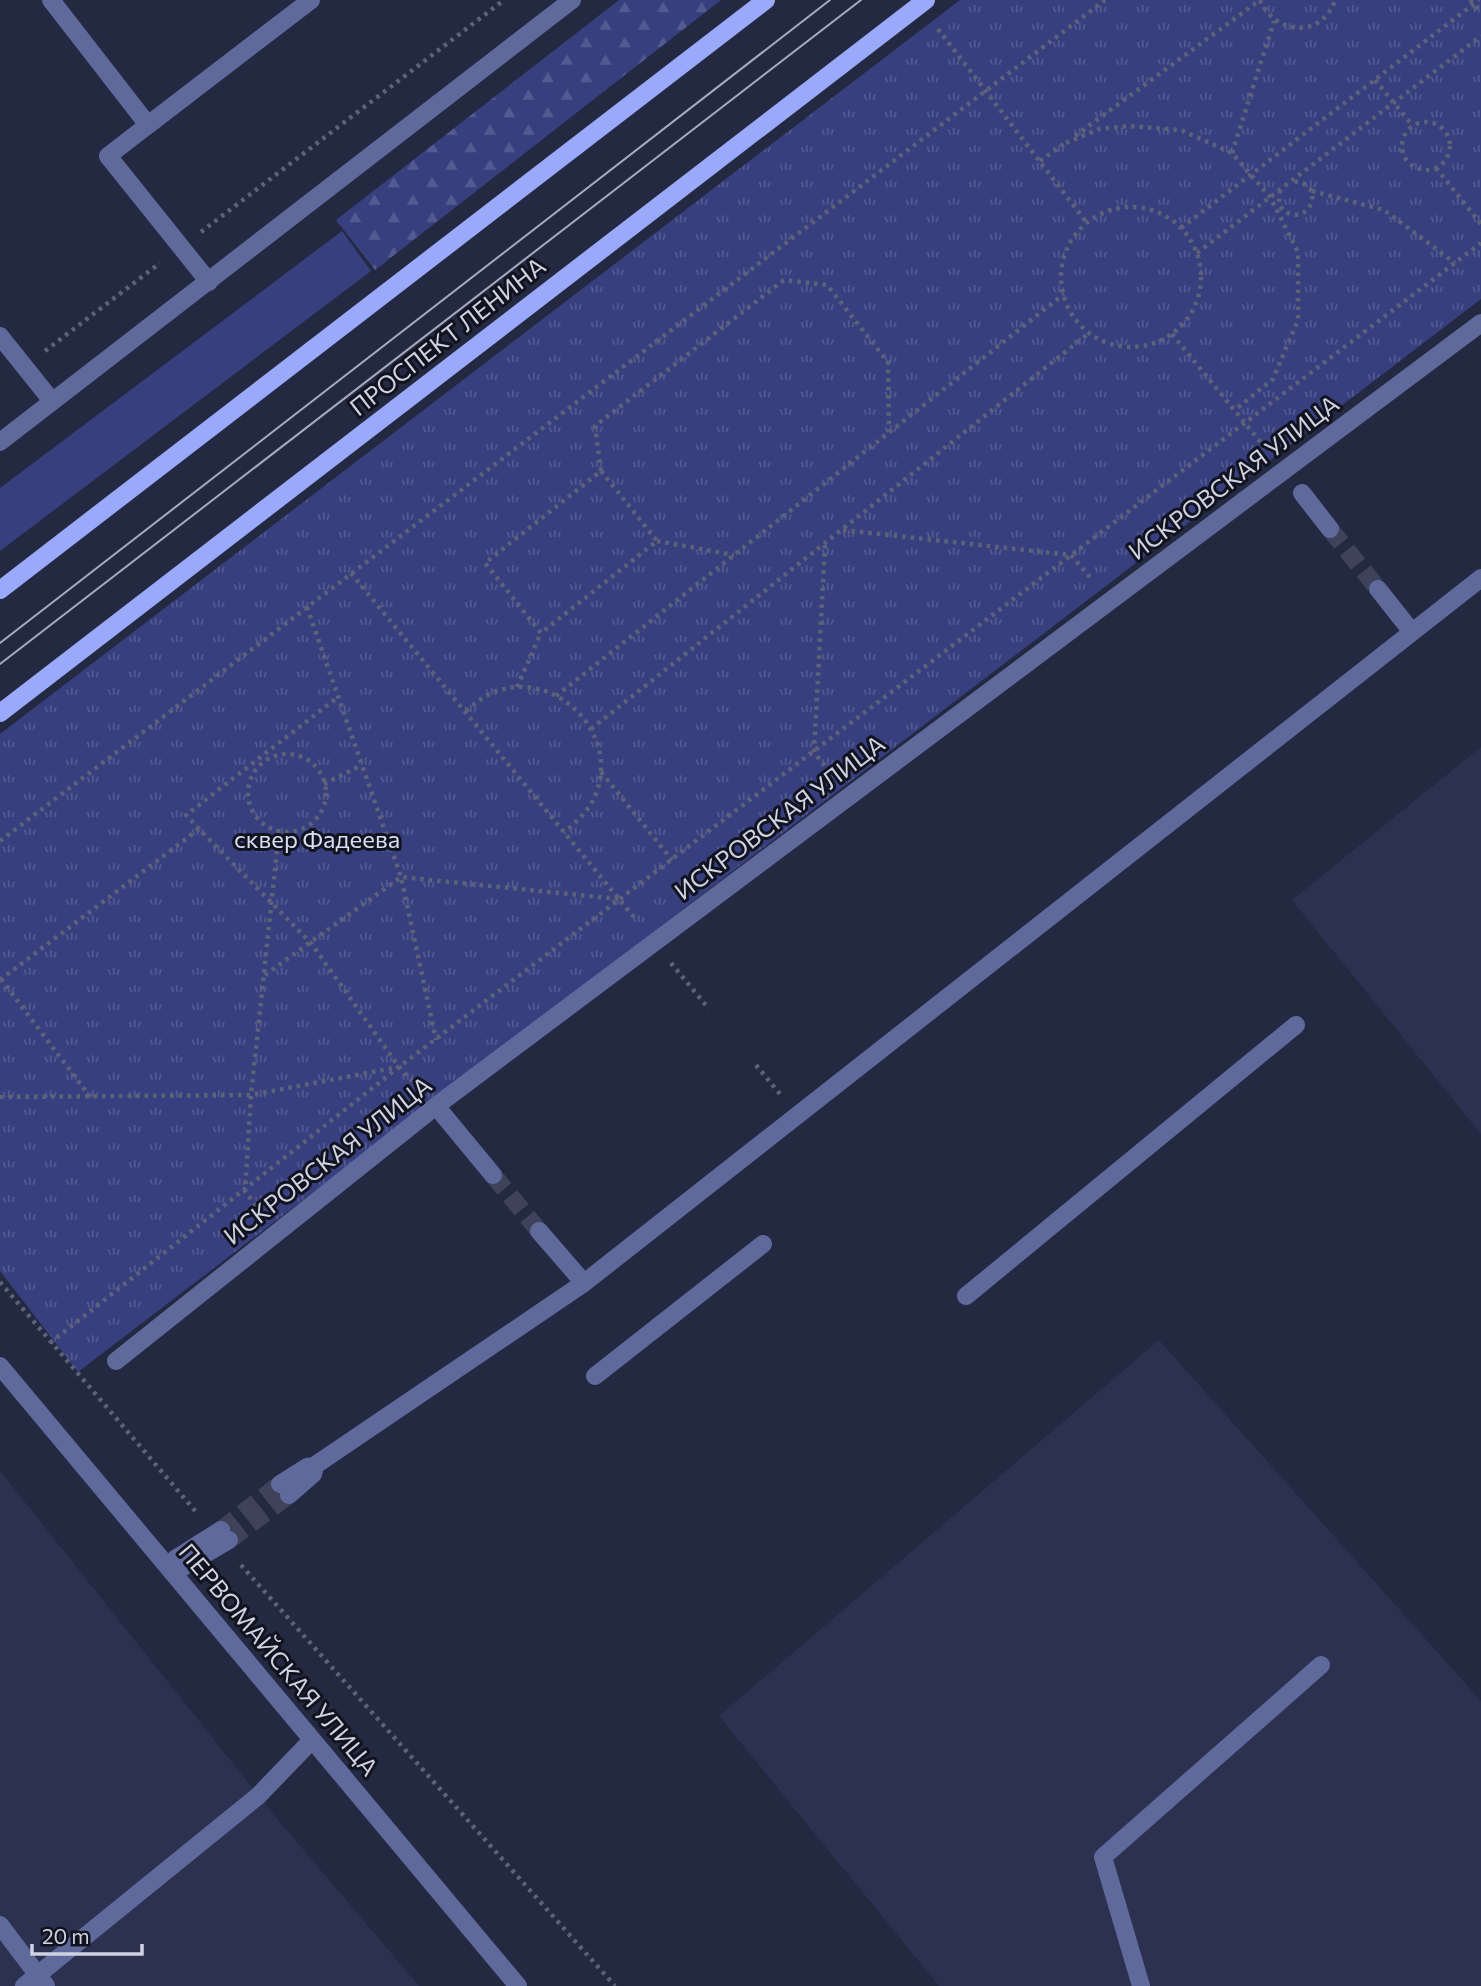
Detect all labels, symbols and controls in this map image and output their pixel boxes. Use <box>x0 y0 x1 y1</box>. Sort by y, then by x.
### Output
street label: ПРОСПЕКТ ЛЕНИНА <box>344 250 551 421</box>
street label: ИСКРОВСКАЯ УЛИЦА <box>1122 388 1344 565</box>
street label: ИСКРОВСКАЯ УЛИЦА <box>668 728 890 905</box>
park label: сквер Фадеева <box>234 824 400 853</box>
street label: ИСКРОВСКАЯ УЛИЦА <box>217 1070 437 1250</box>
street label: ПЕРВОМАЙСКАЯ УЛИЦА <box>173 1537 385 1781</box>
scale bar <box>32 1912 142 1956</box>
text: 20 m <box>42 1923 90 1948</box>

